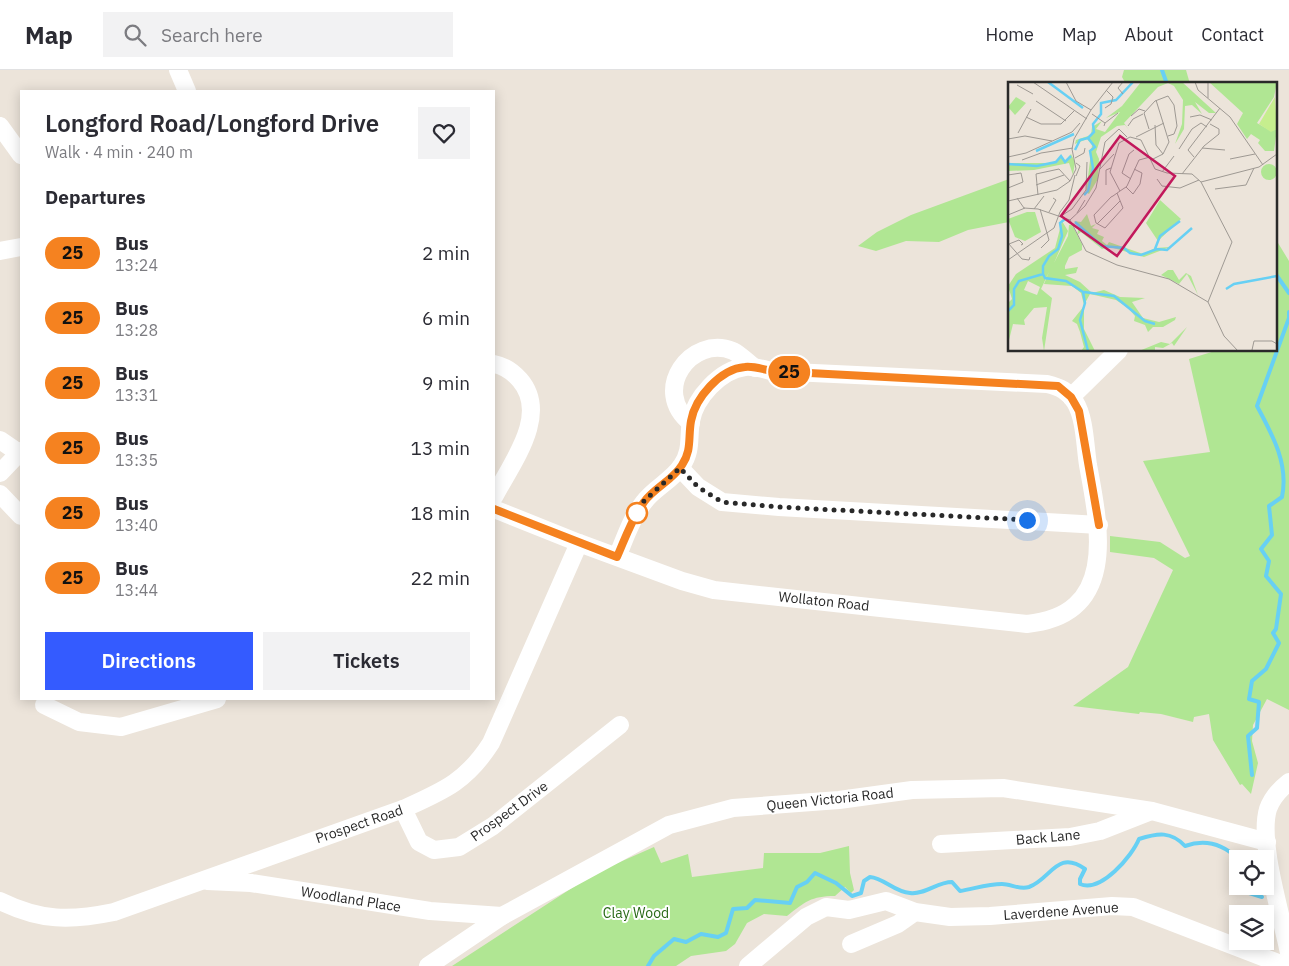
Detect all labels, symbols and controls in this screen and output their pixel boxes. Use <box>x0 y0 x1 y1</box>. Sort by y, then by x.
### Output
search box <box>103 12 453 57</box>
text: Map <box>25 19 73 51</box>
icon: search <box>121 21 149 49</box>
text: Search here <box>161 23 263 47</box>
text: Home <box>986 23 1034 46</box>
text: Map <box>1062 23 1097 46</box>
text: About <box>1125 23 1173 46</box>
text: Contact <box>1201 23 1264 46</box>
inset map <box>1008 82 1276 351</box>
text: Longford Road/Longford Drive <box>45 107 379 139</box>
button: heart <box>418 107 470 159</box>
text: Walk · 4 min · 240 m <box>45 142 193 162</box>
text: Departures <box>45 185 145 209</box>
text: Bus <box>115 231 149 255</box>
text: 25 <box>62 241 83 264</box>
text: 2 min <box>422 241 470 265</box>
text: 13:24 <box>115 255 158 275</box>
text: Bus <box>115 296 149 320</box>
text: 25 <box>62 306 83 329</box>
text: 6 min <box>422 306 470 330</box>
text: 13:28 <box>115 320 158 340</box>
line badge: 25 <box>766 356 812 388</box>
text: 25 <box>778 360 800 383</box>
text: Bus <box>115 361 149 385</box>
text: 25 <box>62 371 83 394</box>
text: 9 min <box>422 371 470 395</box>
text: 13:31 <box>115 385 158 405</box>
text: Bus <box>115 426 149 450</box>
text: 25 <box>62 436 83 459</box>
text: 13 min <box>411 436 470 460</box>
text: 13:35 <box>115 450 158 470</box>
text: Bus <box>115 491 149 515</box>
text: 25 <box>62 501 83 524</box>
text: 18 min <box>411 501 470 525</box>
unlabelled marker <box>626 502 648 524</box>
your location <box>1015 508 1040 533</box>
text: 13:40 <box>115 515 158 535</box>
text: Bus <box>115 556 149 580</box>
text: 25 <box>62 566 83 589</box>
text: 22 min <box>411 566 470 590</box>
text: 13:44 <box>115 580 158 600</box>
street label: Wollaton Road <box>778 587 870 615</box>
button: Directions <box>45 632 253 690</box>
button: Tickets <box>263 632 470 690</box>
street label: Prospect Drive <box>467 777 552 845</box>
street label: Queen Victoria Road <box>765 783 895 815</box>
street label: Prospect Road <box>313 801 405 847</box>
street label: Back Lane <box>1015 825 1081 849</box>
map controls <box>1229 850 1274 950</box>
button: locate <box>1229 850 1274 895</box>
street label: Woodland Place <box>300 882 403 916</box>
street label: Laverdene Avenue <box>1003 898 1119 924</box>
park label: Clay Wood <box>603 904 669 922</box>
button: layers <box>1229 905 1274 950</box>

